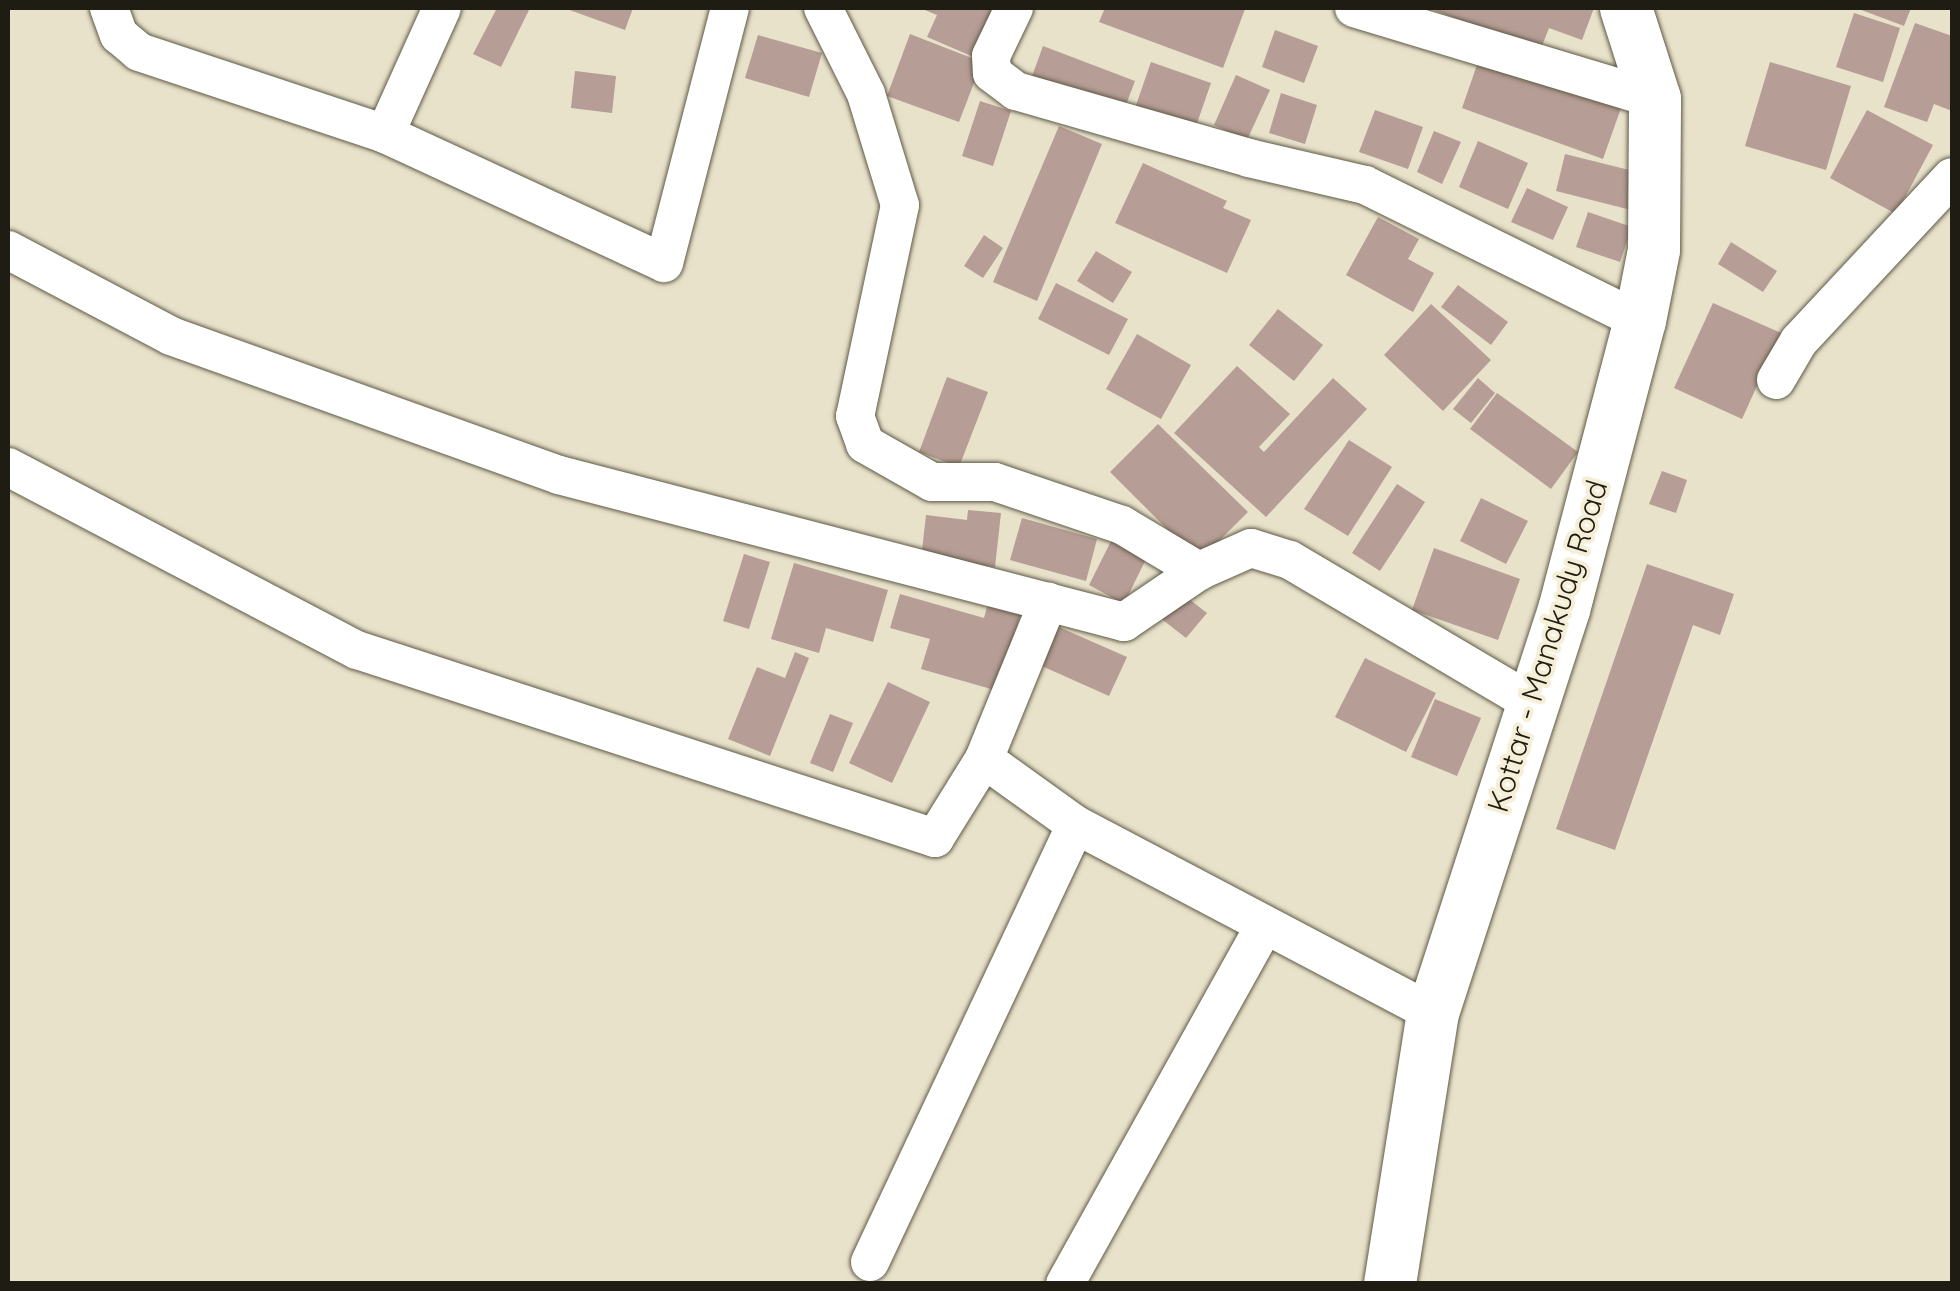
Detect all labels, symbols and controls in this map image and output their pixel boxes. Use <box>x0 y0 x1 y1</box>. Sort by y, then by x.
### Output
street label: Kottar - Manakudy Road <box>1479 476 1615 816</box>

